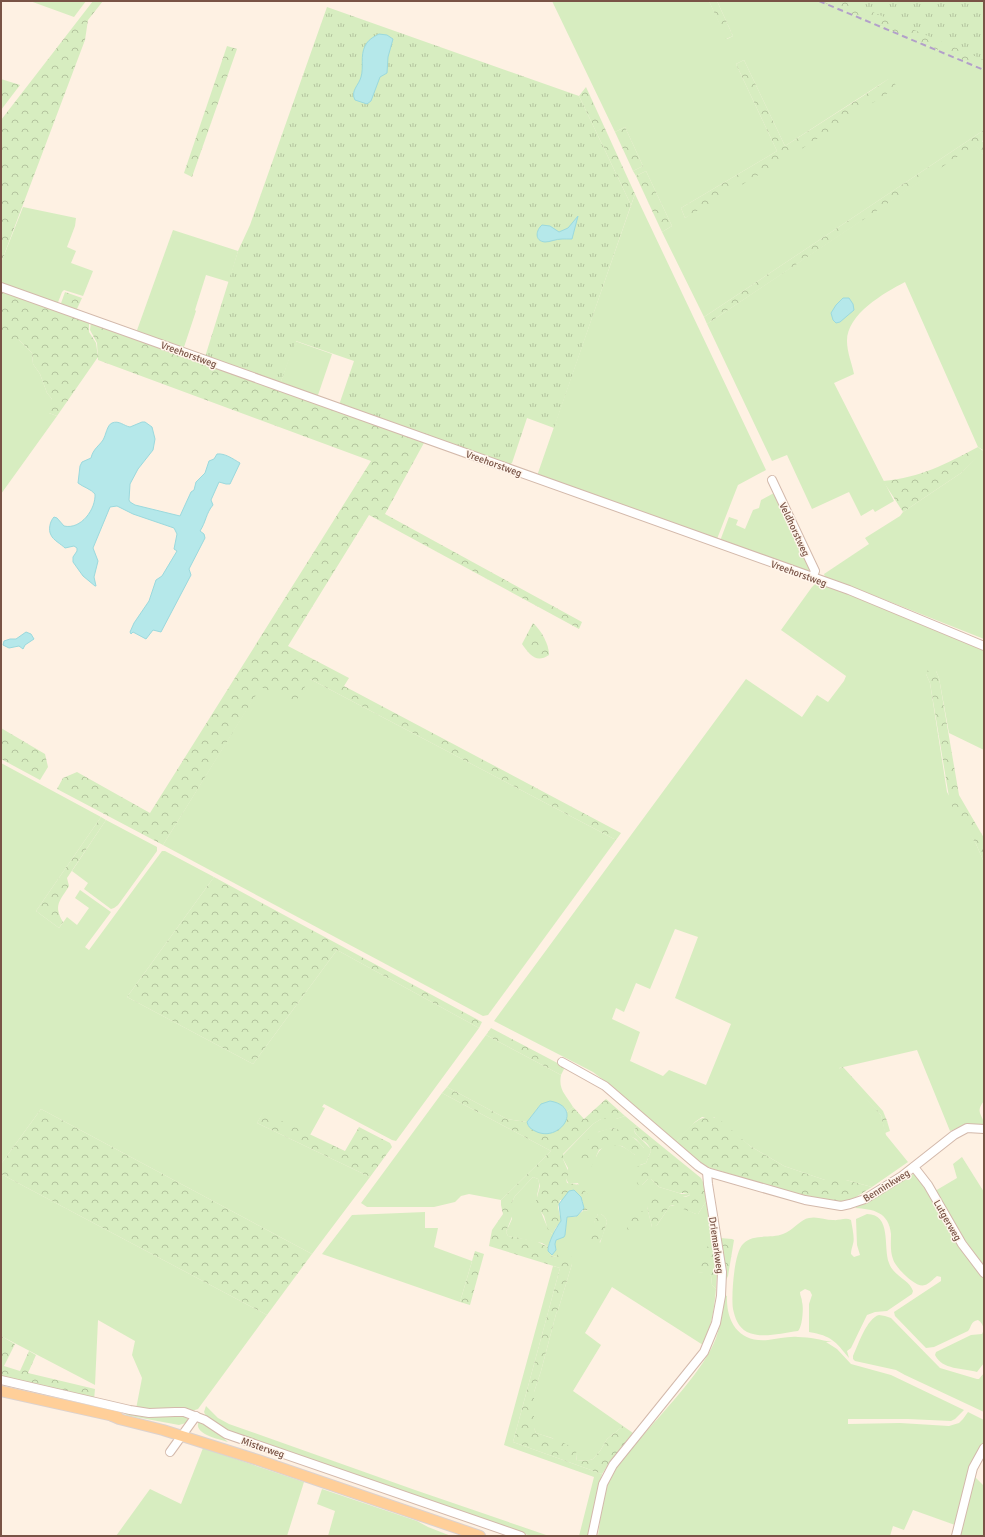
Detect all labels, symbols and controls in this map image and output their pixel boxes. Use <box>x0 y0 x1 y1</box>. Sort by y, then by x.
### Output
street label: Vreehorstweg <box>159 339 218 371</box>
street label: Vreehorstweg <box>464 448 523 480</box>
street label: Veldhorstweg <box>776 501 812 558</box>
street label: Vreehorstweg <box>769 558 828 590</box>
street label: Benninkweg <box>861 1167 912 1205</box>
street label: Lutgerweg <box>931 1198 964 1243</box>
street label: Driemarkweg <box>706 1216 726 1274</box>
street label: Misterweg <box>240 1435 286 1461</box>

